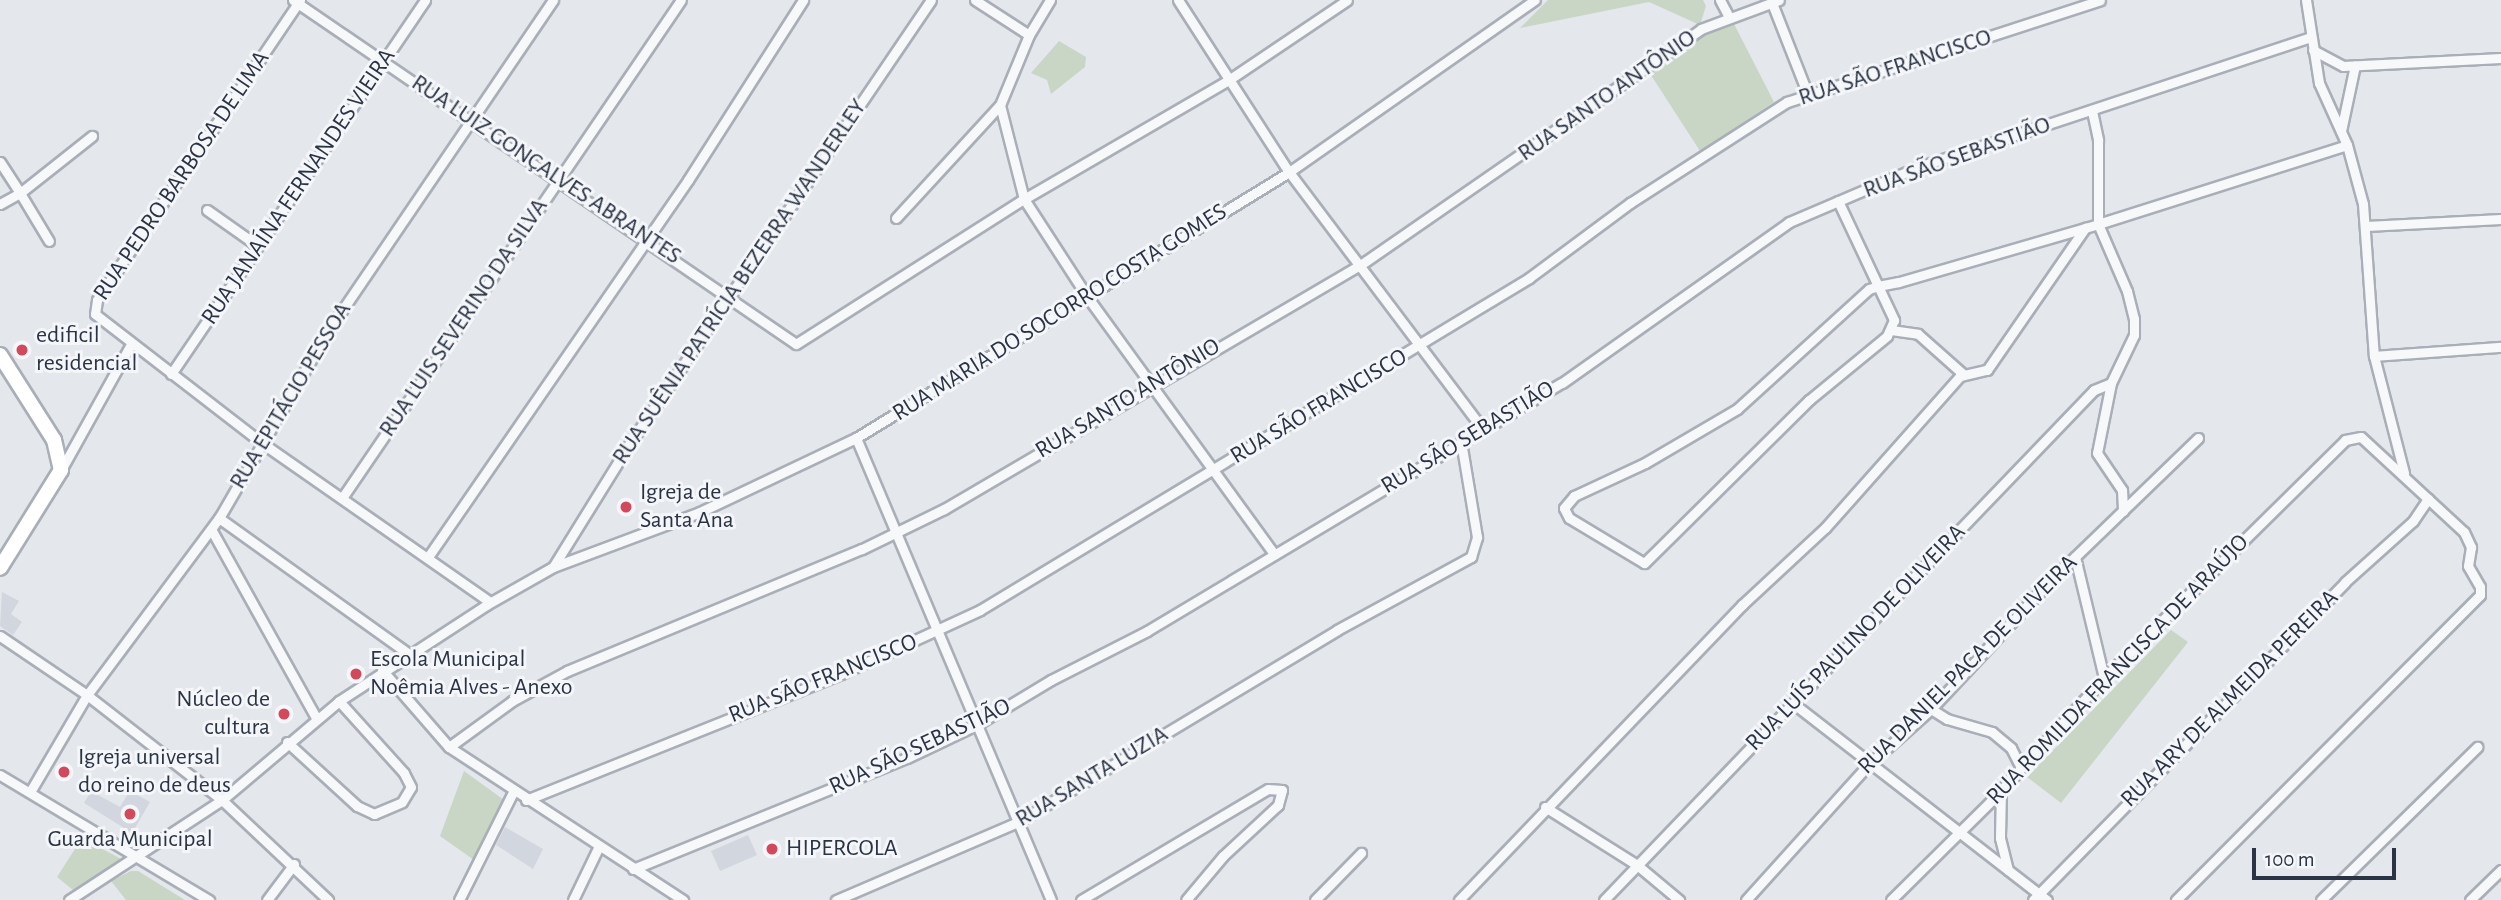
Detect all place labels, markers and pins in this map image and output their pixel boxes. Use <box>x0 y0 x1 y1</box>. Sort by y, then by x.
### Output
place label: edificil residencial <box>36 322 137 378</box>
marker: edificil residencial <box>14 342 30 358</box>
place label: Igreja de Santa Ana <box>640 479 734 535</box>
marker: Igreja de Santa Ana <box>618 499 634 515</box>
place label: Escola Municipal Noêmia Alves - Anexo <box>370 646 573 702</box>
marker: Escola Municipal Noêmia Alves - Anexo <box>348 666 364 682</box>
place label: Núcleo de cultura <box>176 686 270 742</box>
marker: Núcleo de cultura <box>276 706 292 722</box>
place label: Igreja universal do reino de deus <box>78 744 231 800</box>
marker: Igreja universal do reino de deus <box>56 764 72 780</box>
marker: Guarda Municipal <box>122 806 138 822</box>
place label: Guarda Municipal <box>47 826 213 854</box>
place label: HIPERCOLA <box>786 835 898 863</box>
marker: HIPERCOLA <box>764 841 780 857</box>

